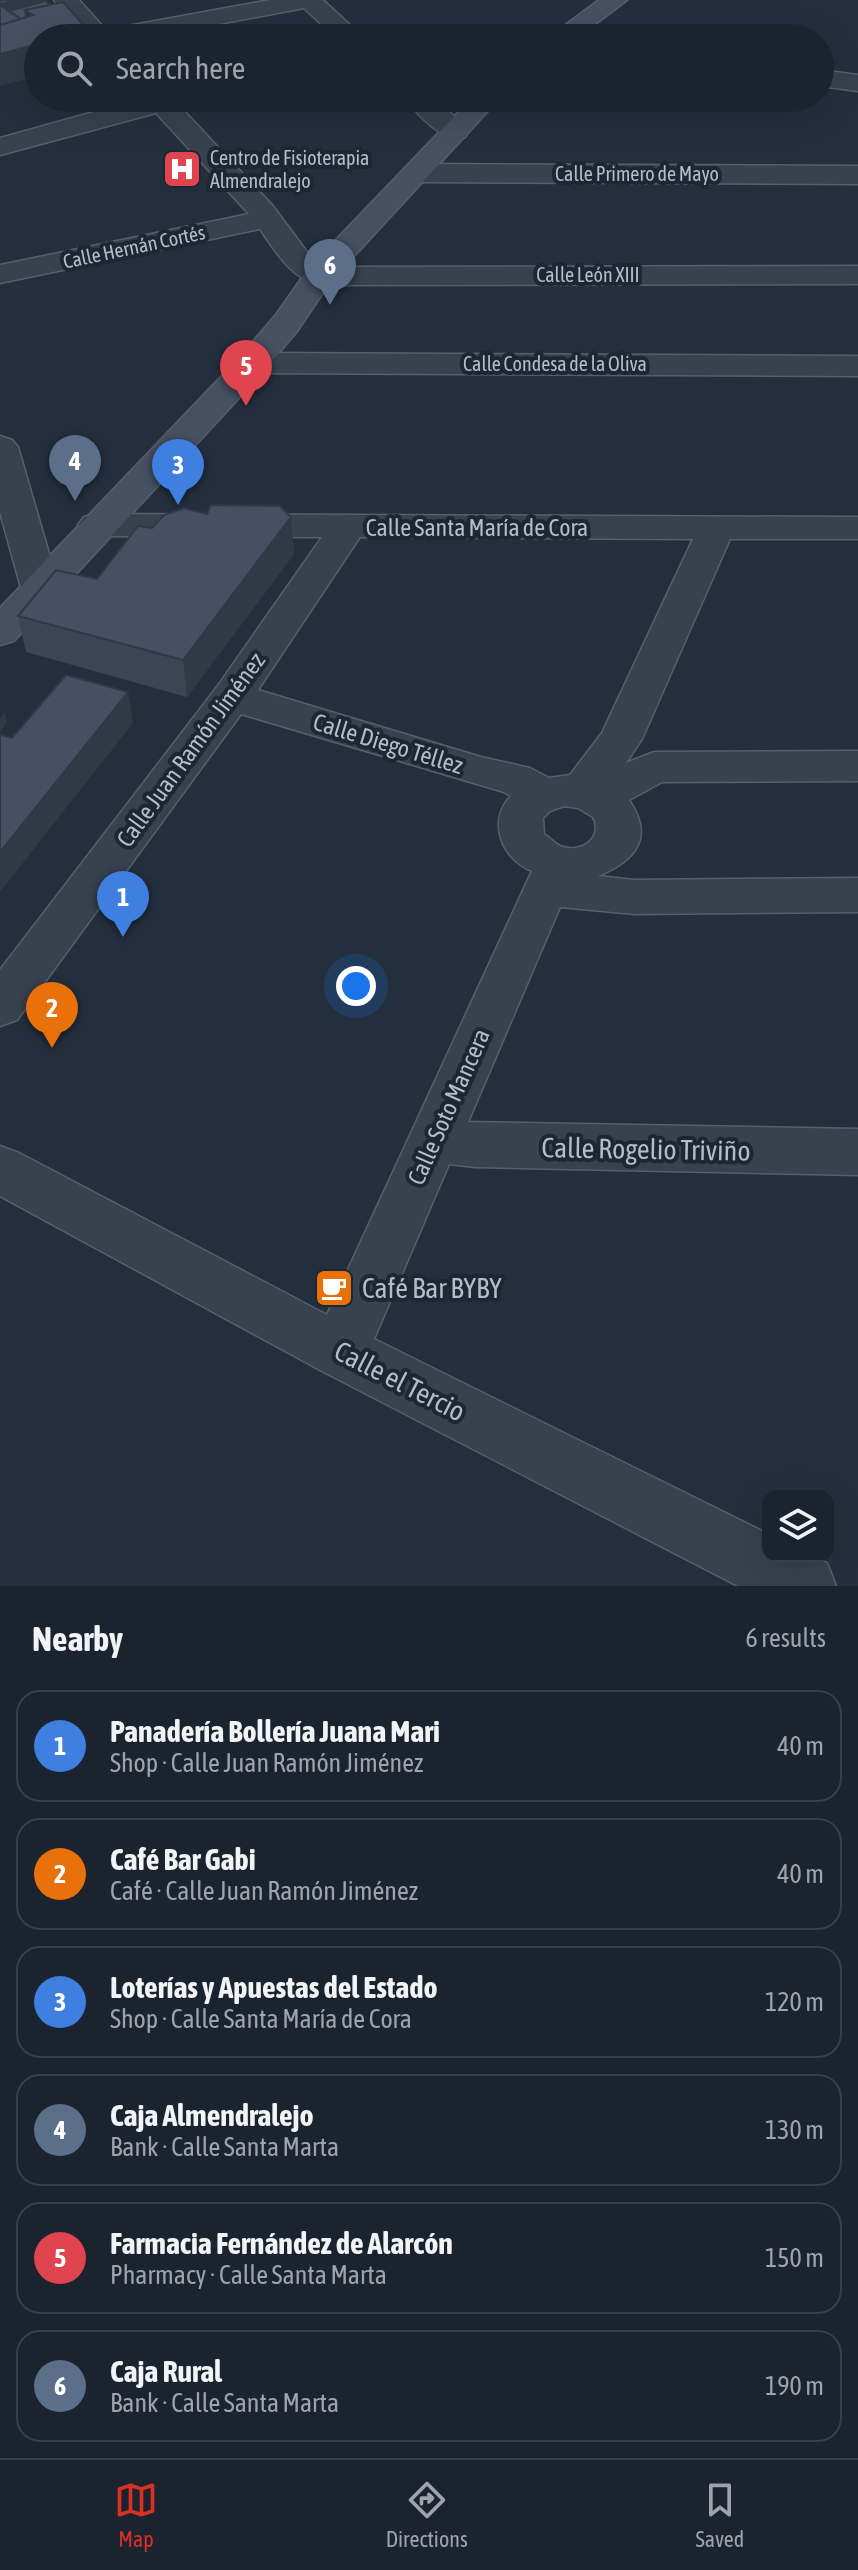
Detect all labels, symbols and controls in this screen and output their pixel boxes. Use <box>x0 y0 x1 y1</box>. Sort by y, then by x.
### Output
search box <box>24 24 834 112</box>
icon: search <box>52 46 96 90</box>
text: Search here <box>116 51 245 85</box>
place label: Centro de Fisioterapia Almendralejo <box>210 146 369 192</box>
hospital icon: Centro de Fisioterapia Almendralejo <box>161 148 203 190</box>
street label: Calle Primero de Mayo <box>555 162 719 185</box>
street label: Calle Hernán Cortés <box>61 220 207 273</box>
pin: 6 <box>304 239 356 305</box>
street label: Calle León XIII <box>536 263 640 286</box>
pin: 5 <box>220 340 272 406</box>
street label: Calle Condesa de la Oliva <box>463 352 647 375</box>
pin: 4 <box>49 435 101 501</box>
pin: 3 <box>152 439 204 505</box>
street label: Calle Santa María de Cora <box>366 514 588 541</box>
street label: Calle Juan Ramón Jiménez <box>111 647 270 852</box>
street label: Calle Diego Téllez <box>310 708 466 779</box>
pin: 1 <box>97 871 149 937</box>
your location <box>336 966 376 1006</box>
pin: 2 <box>26 982 78 1048</box>
street label: Calle Soto Mancera <box>402 1025 495 1189</box>
street label: Calle Rogelio Triviño <box>541 1131 751 1167</box>
cafe icon: Café Bar BYBY <box>313 1267 355 1309</box>
place label: Café Bar BYBY <box>362 1272 502 1304</box>
street label: Calle el Tercio <box>329 1334 471 1428</box>
map controls <box>762 1490 834 1562</box>
button: layers <box>762 1490 834 1562</box>
text: Nearby <box>32 1619 123 1658</box>
text: 6 results <box>745 1623 826 1653</box>
text: Panadería Bollería Juana Mari <box>110 1714 440 1748</box>
text: 1 <box>54 1731 66 1761</box>
text: 40 m <box>777 1731 824 1761</box>
text: Shop · Calle Juan Ramón Jiménez <box>110 1748 423 1778</box>
text: Café Bar Gabi <box>110 1842 256 1876</box>
text: 2 <box>54 1859 66 1889</box>
text: 40 m <box>777 1859 824 1889</box>
text: Café · Calle Juan Ramón Jiménez <box>110 1876 418 1906</box>
text: Loterías y Apuestas del Estado <box>110 1970 438 2004</box>
text: 3 <box>54 1987 66 2017</box>
text: 120 m <box>765 1987 824 2017</box>
text: Shop · Calle Santa María de Cora <box>110 2004 412 2034</box>
text: Caja Almendralejo <box>110 2098 314 2132</box>
text: 4 <box>54 2115 66 2145</box>
text: 130 m <box>765 2115 824 2145</box>
text: Bank · Calle Santa Marta <box>110 2132 339 2162</box>
text: Farmacia Fernández de Alarcón <box>110 2226 453 2260</box>
text: 5 <box>54 2243 66 2273</box>
text: 150 m <box>765 2243 824 2273</box>
text: Pharmacy · Calle Santa Marta <box>110 2260 387 2290</box>
text: Caja Rural <box>110 2354 222 2388</box>
text: 6 <box>54 2371 66 2401</box>
text: 190 m <box>765 2371 824 2401</box>
text: Bank · Calle Santa Marta <box>110 2388 339 2418</box>
tab: Map <box>114 2478 158 2552</box>
tab: Directions <box>386 2478 468 2552</box>
tab: Saved <box>695 2478 744 2552</box>

